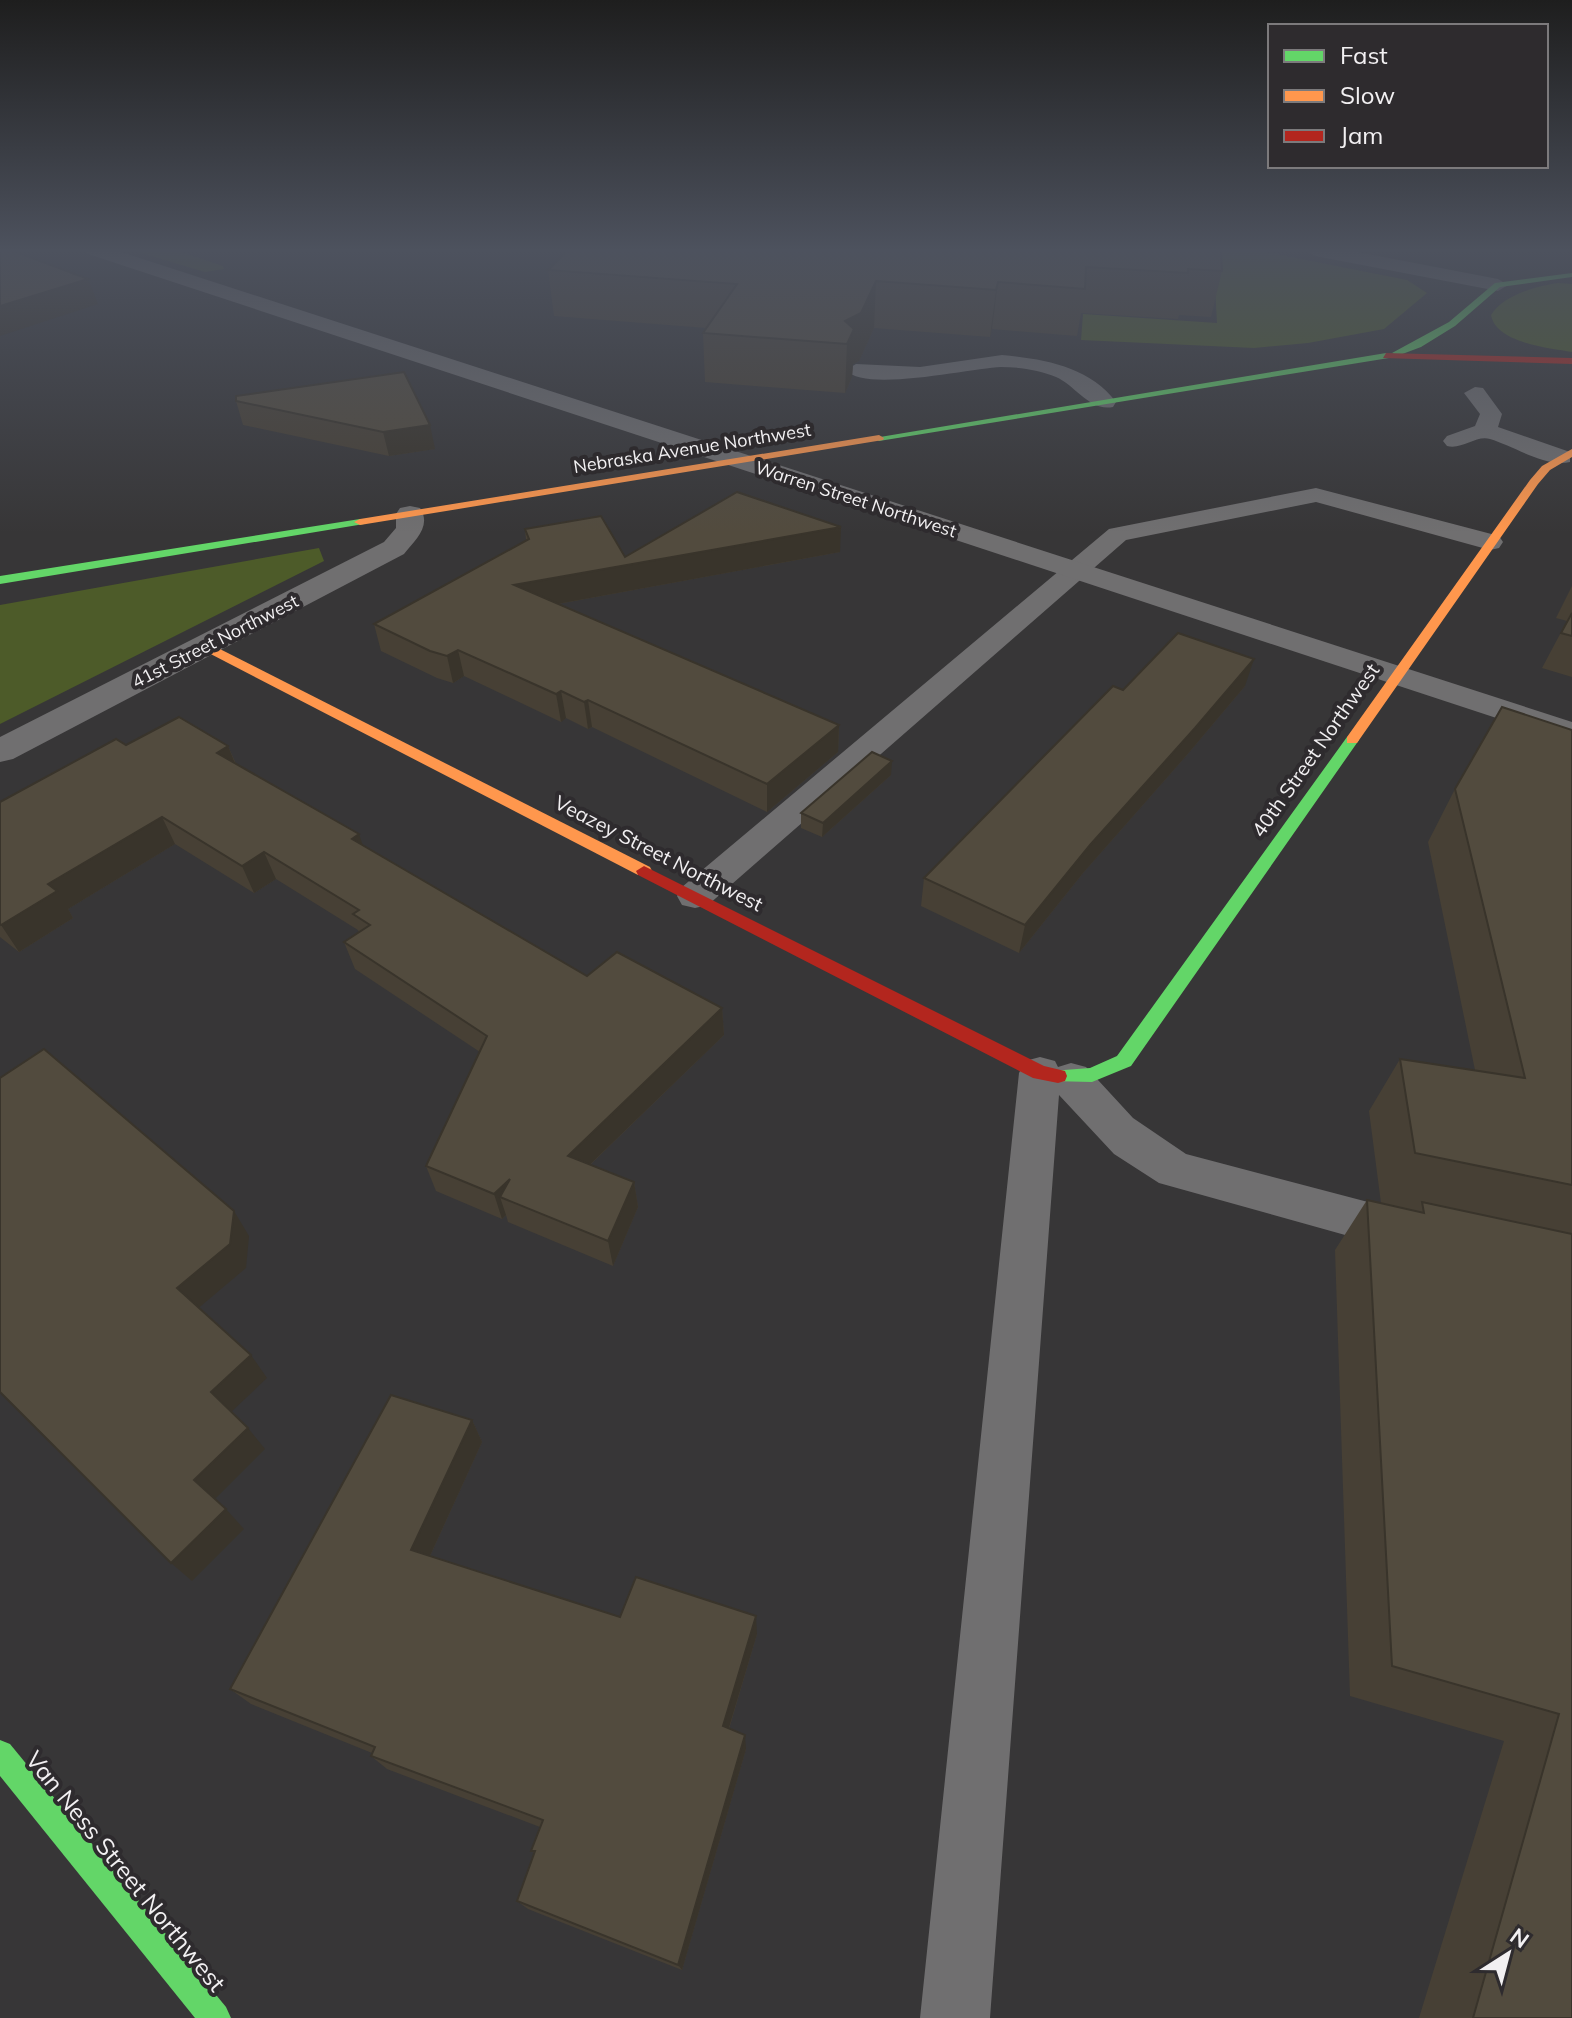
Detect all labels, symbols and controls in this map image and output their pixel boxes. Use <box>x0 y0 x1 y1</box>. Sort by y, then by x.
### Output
legend <box>1268 24 1548 168</box>
text: Fast <box>1340 40 1388 70</box>
text: Slow <box>1340 80 1395 110</box>
text: Jam <box>1340 120 1383 150</box>
street label: Nebraska Avenue Northwest <box>572 418 812 478</box>
street label: Warren Street Northwest <box>752 456 960 542</box>
street label: 41st Street Northwest <box>128 589 302 693</box>
street label: 40th Street Northwest <box>1246 658 1384 842</box>
street label: Veazey Street Northwest <box>551 790 767 916</box>
street label: Van Ness Street Northwest <box>20 1745 232 1997</box>
north arrow <box>1468 1914 1548 1994</box>
text: N <box>1505 1922 1535 1954</box>

